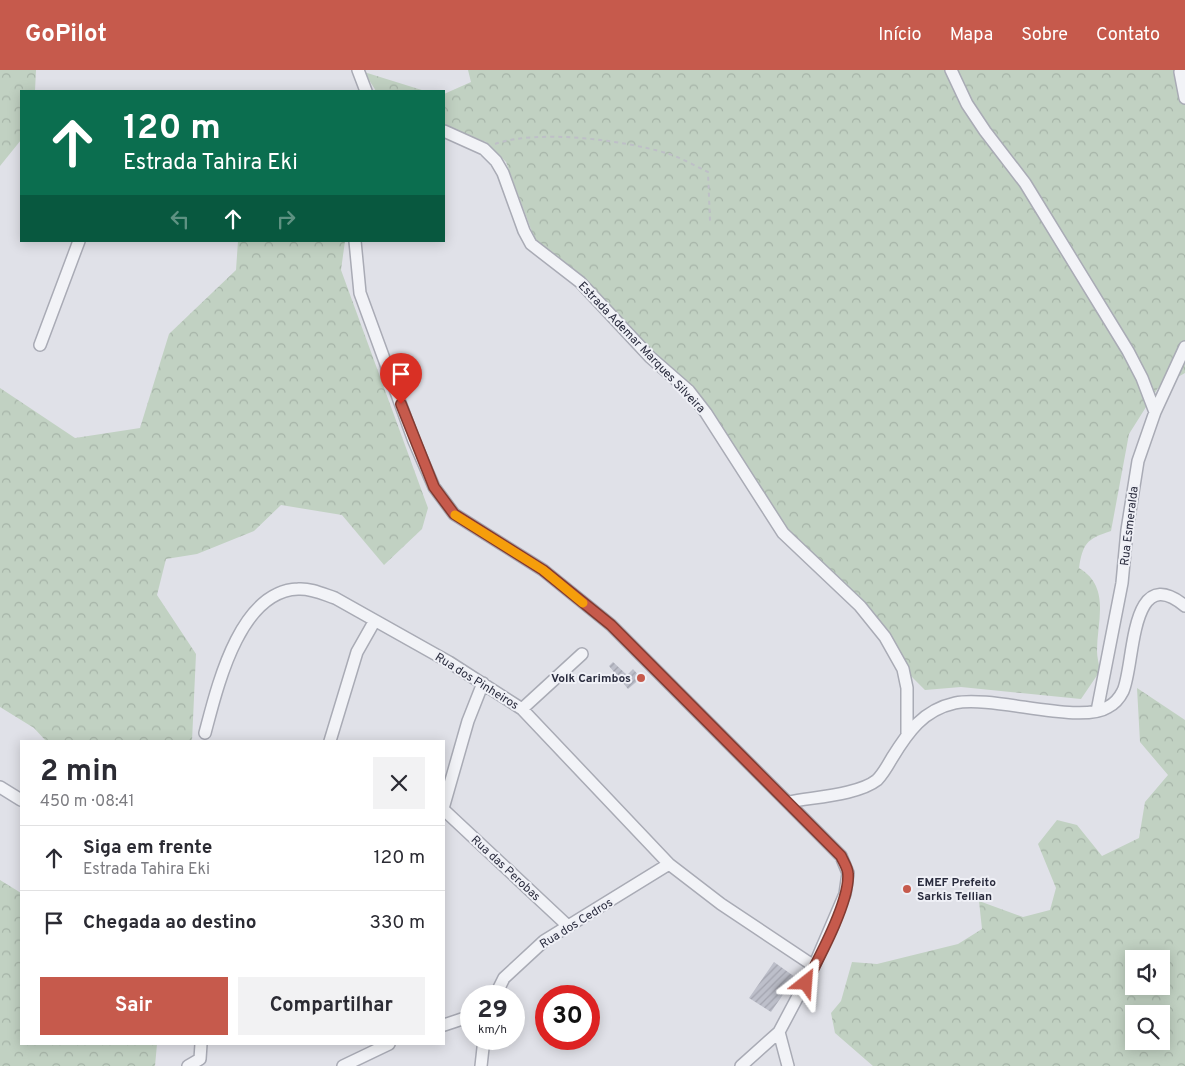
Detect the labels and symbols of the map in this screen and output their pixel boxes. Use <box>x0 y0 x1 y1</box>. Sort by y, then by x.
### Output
street label: Estrada Ademar Marques Silveira <box>574 279 708 417</box>
pin <box>380 353 422 404</box>
street label: Rua Esmeralda <box>1117 485 1143 567</box>
street label: Rua dos Pinheiros <box>432 650 521 714</box>
place label: Volk Carimbos <box>551 671 631 687</box>
marker: Volk Carimbos <box>635 672 647 684</box>
street label: Rua das Perobas <box>467 832 543 905</box>
place label: EMEF Prefeito Sarkis Tellian <box>917 875 996 905</box>
marker: EMEF Prefeito Sarkis Tellian <box>901 883 913 895</box>
street label: Rua dos Cedros <box>537 895 616 953</box>
position arrow <box>779 956 831 1008</box>
speed limit sign: 30 <box>535 985 600 1050</box>

